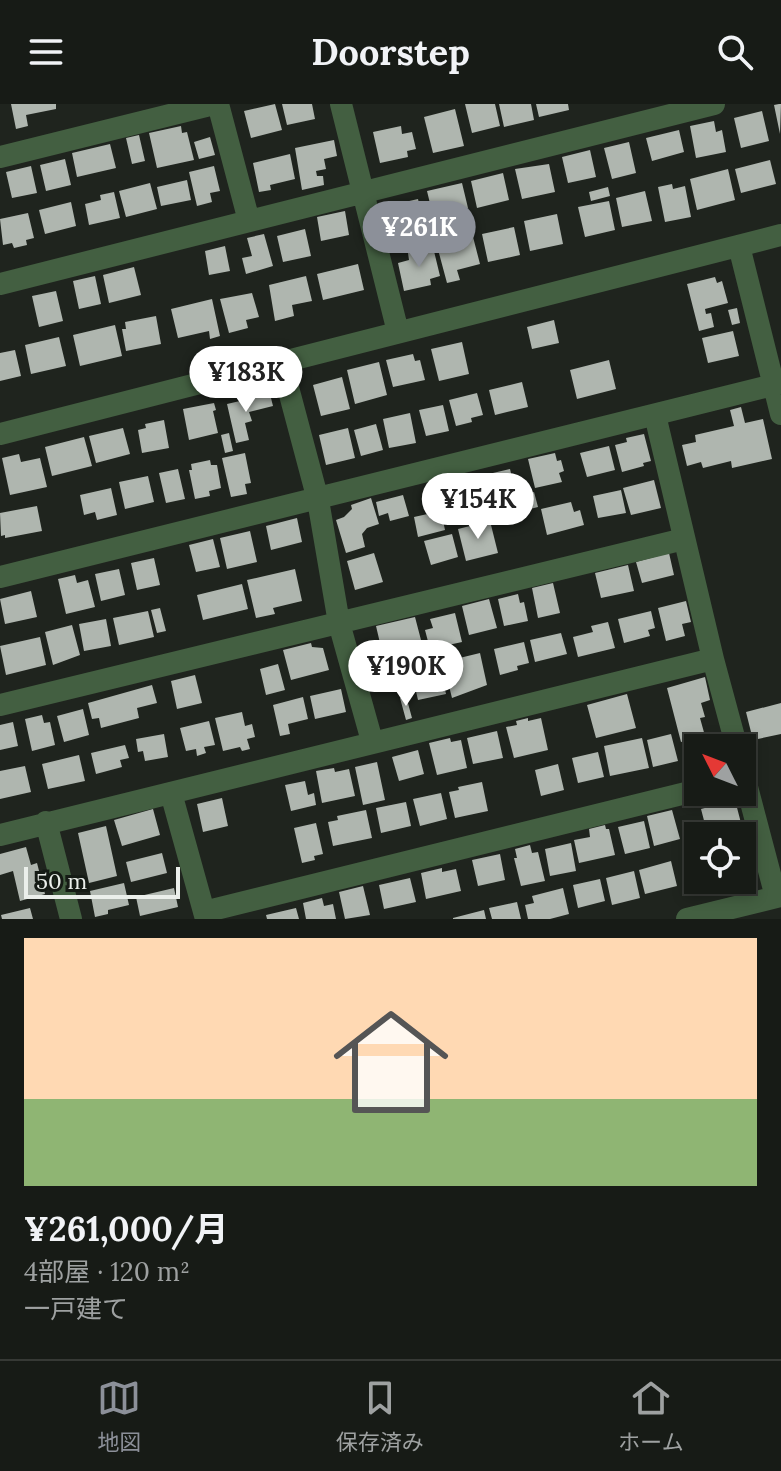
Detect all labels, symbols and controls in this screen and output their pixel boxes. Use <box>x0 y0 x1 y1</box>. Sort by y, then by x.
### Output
text: Doorstep <box>311 29 470 75</box>
icon: menu <box>24 30 68 74</box>
icon: search <box>713 30 757 74</box>
pin: ¥261K <box>363 201 475 269</box>
text: ¥261K <box>381 210 457 243</box>
pin: ¥183K <box>190 346 302 414</box>
text: ¥183K <box>207 355 285 388</box>
pin: ¥154K <box>422 473 534 541</box>
text: ¥154K <box>440 482 516 515</box>
pin: ¥190K <box>350 640 462 708</box>
text: ¥190K <box>366 649 446 682</box>
north arrow <box>684 734 756 806</box>
map controls <box>684 734 756 894</box>
button: locate <box>684 822 756 894</box>
scale bar <box>24 863 180 899</box>
text: 50 m <box>36 867 87 895</box>
icon: home <box>319 990 463 1134</box>
text: ¥261,000/月 <box>24 1207 228 1250</box>
text: 4部屋 · 120 m² <box>24 1255 190 1288</box>
text: 一戸建て <box>24 1292 128 1325</box>
tab: 地図 <box>97 1376 141 1456</box>
tab: 保存済み <box>336 1376 424 1456</box>
tab: ホーム <box>618 1376 684 1456</box>

